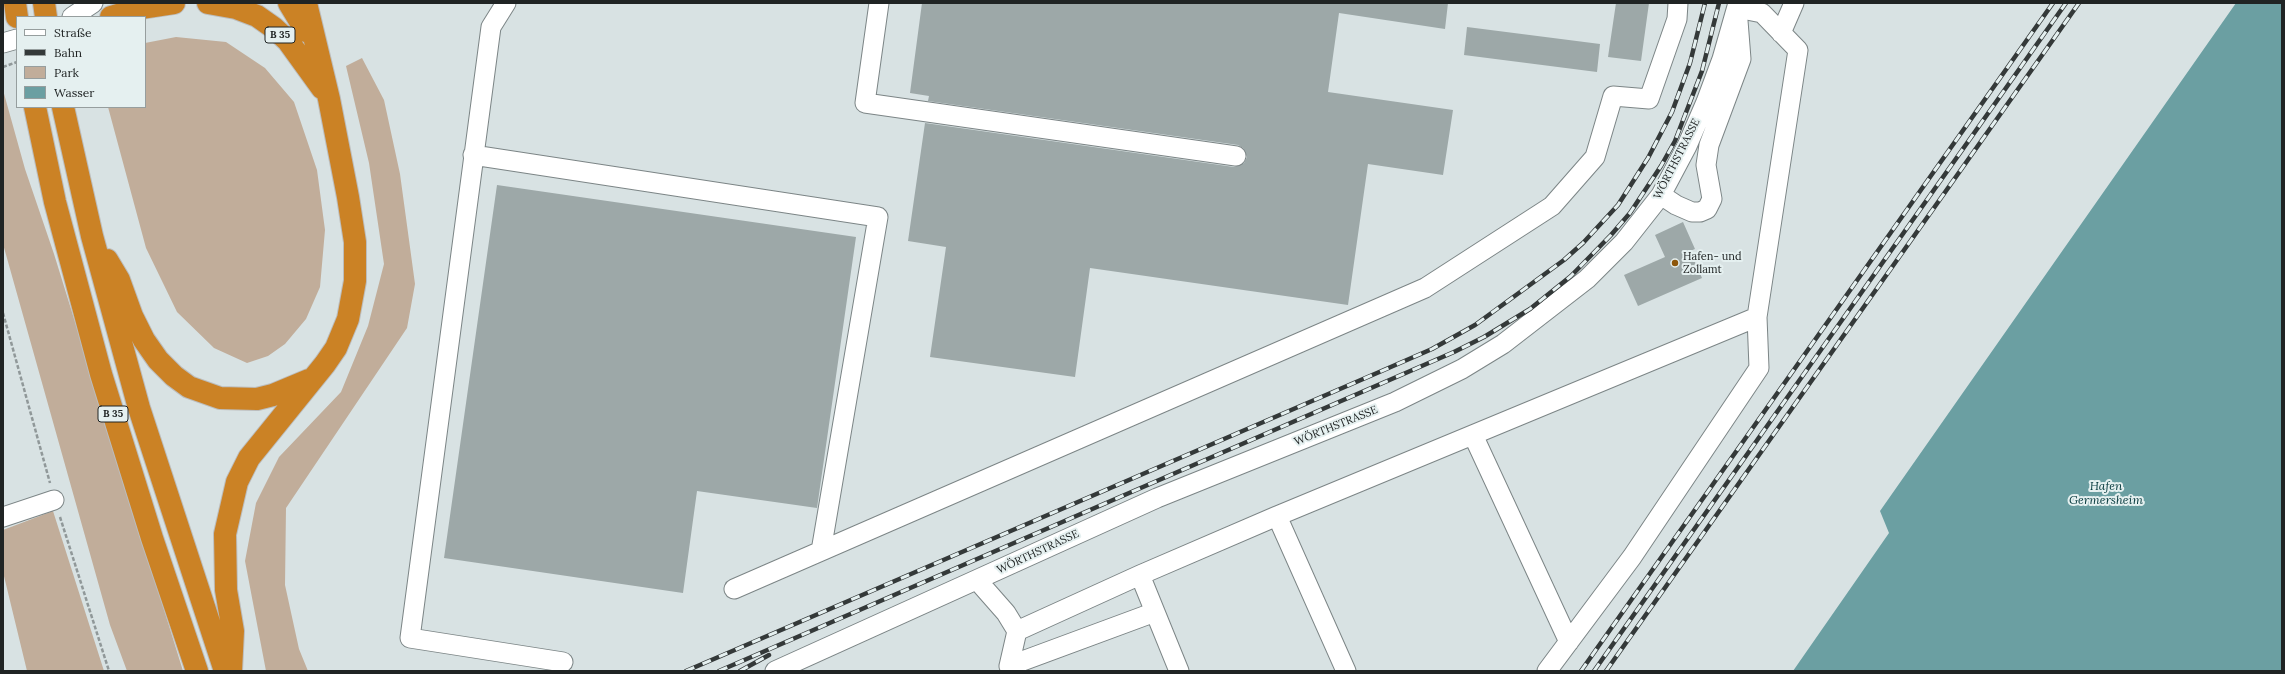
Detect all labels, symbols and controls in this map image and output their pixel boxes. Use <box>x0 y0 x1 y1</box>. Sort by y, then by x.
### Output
legend <box>16 16 146 108</box>
text: Straße <box>54 25 91 40</box>
road number: B 35 <box>265 27 295 43</box>
text: Bahn <box>54 45 82 60</box>
text: Park <box>54 65 79 80</box>
text: Wasser <box>54 85 94 100</box>
street label: WÖRTHSTRASSE <box>1651 116 1703 202</box>
place label: Hafen- und Zollamt <box>1683 250 1742 276</box>
marker: Hafen- und Zollamt <box>1670 258 1680 268</box>
street label: WÖRTHSTRASSE <box>1292 403 1380 449</box>
road number: B 35 <box>98 406 128 422</box>
water label: Hafen Germersheim <box>2069 480 2143 508</box>
street label: WÖRTHSTRASSE <box>995 527 1081 577</box>

